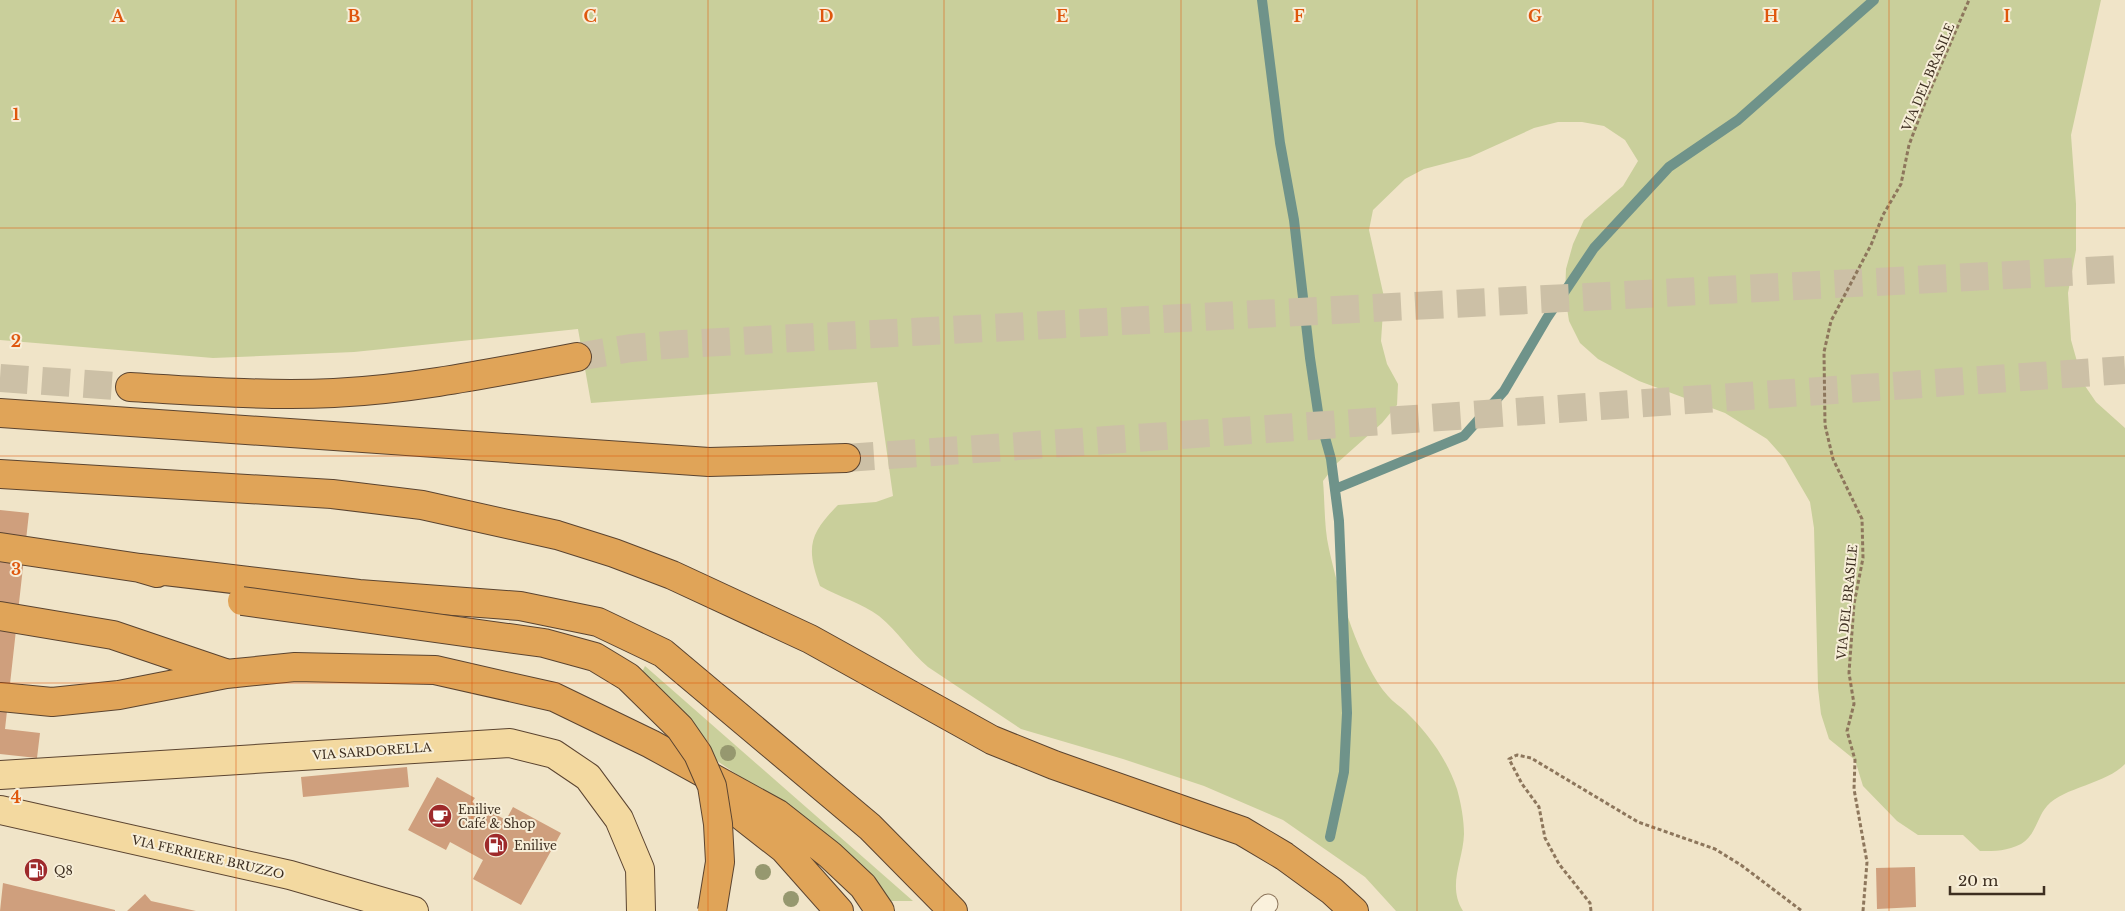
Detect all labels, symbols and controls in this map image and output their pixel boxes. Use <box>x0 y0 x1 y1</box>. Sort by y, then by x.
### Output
text: A <box>111 6 126 26</box>
text: B <box>348 6 361 26</box>
text: C <box>583 6 597 26</box>
text: D <box>819 6 833 26</box>
text: E <box>1056 6 1068 26</box>
text: F <box>1293 6 1305 26</box>
text: G <box>1528 6 1542 26</box>
text: H <box>1763 6 1779 26</box>
text: I <box>2004 6 2011 26</box>
street label: VIA DEL BRASILE <box>1898 21 1958 134</box>
text: 1 <box>13 104 20 124</box>
text: 2 <box>11 331 21 351</box>
street label: VIA DEL BRASILE <box>1833 543 1861 661</box>
text: 3 <box>11 559 21 579</box>
street label: VIA SARDORELLA <box>311 739 433 763</box>
text: 4 <box>11 787 21 807</box>
place label: Enilive Café & Shop <box>458 802 535 831</box>
cafe icon: Enilive Café & Shop <box>427 803 453 829</box>
street label: VIA FERRIERE BRUZZO <box>129 832 286 882</box>
fuel station icon: Enilive <box>483 832 509 858</box>
place label: Enilive <box>514 838 557 853</box>
fuel station icon: Q8 <box>23 857 49 883</box>
place label: Q8 <box>54 863 73 878</box>
scale bar <box>1950 864 2044 896</box>
text: 20 m <box>1958 871 1998 890</box>

